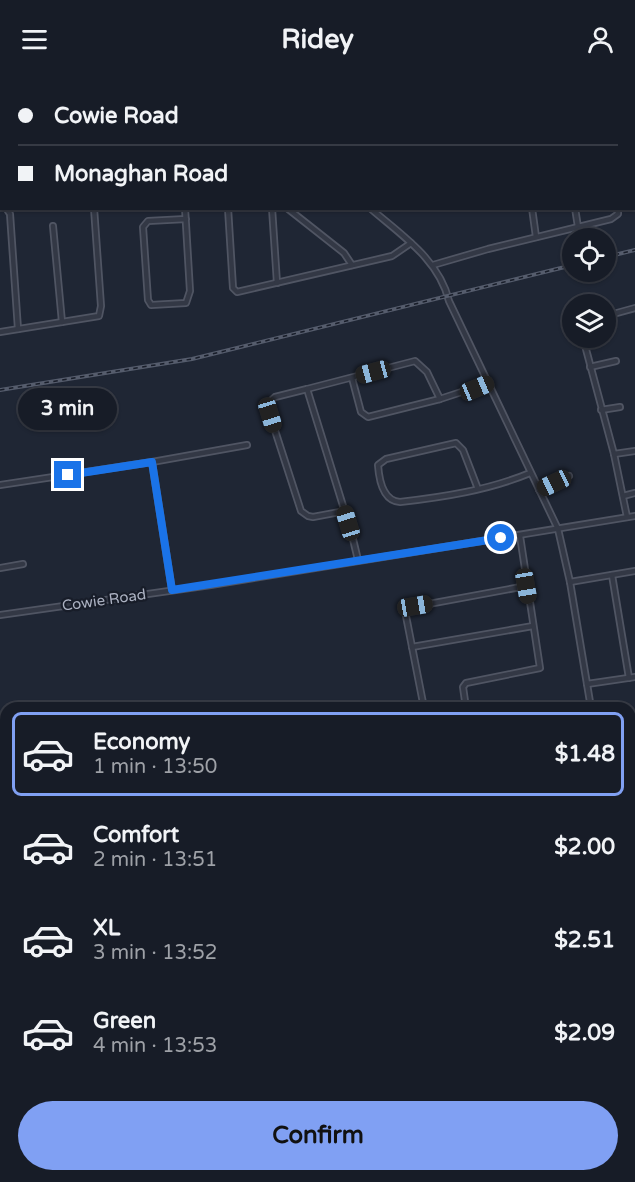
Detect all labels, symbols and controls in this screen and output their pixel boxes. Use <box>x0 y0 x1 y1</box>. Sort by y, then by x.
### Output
icon: menu <box>18 23 51 56</box>
text: Ridey <box>281 23 354 56</box>
icon: person <box>584 23 617 56</box>
text: Cowie Road <box>54 103 179 129</box>
text: Monaghan Road <box>54 161 228 187</box>
map controls <box>562 228 616 348</box>
button: locate <box>562 228 616 282</box>
button: layers <box>562 294 616 348</box>
car <box>353 359 393 385</box>
car <box>457 373 497 403</box>
callout: 3 min <box>19 388 118 430</box>
car <box>256 395 284 435</box>
text: 3 min <box>41 397 94 421</box>
route end <box>54 461 81 488</box>
car <box>534 467 574 499</box>
car <box>334 503 362 543</box>
route start <box>487 524 514 551</box>
car <box>514 567 538 605</box>
street label: Cowie Road <box>61 585 147 615</box>
car <box>396 594 434 618</box>
icon: car <box>21 727 75 781</box>
text: Economy <box>93 729 190 755</box>
text: $1.48 <box>555 741 615 767</box>
text: 1 min · 13:50 <box>93 755 217 779</box>
icon: car <box>21 820 75 874</box>
text: Comfort <box>93 822 179 848</box>
text: $2.00 <box>554 834 615 860</box>
text: 2 min · 13:51 <box>93 848 217 872</box>
icon: car <box>21 913 75 967</box>
text: XL <box>93 915 120 941</box>
text: $2.51 <box>554 927 615 953</box>
text: 3 min · 13:52 <box>93 941 217 965</box>
icon: car <box>21 1006 75 1060</box>
text: Green <box>93 1008 156 1034</box>
text: $2.09 <box>554 1020 615 1046</box>
text: 4 min · 13:53 <box>93 1034 217 1058</box>
button: Confirm <box>18 1101 618 1170</box>

